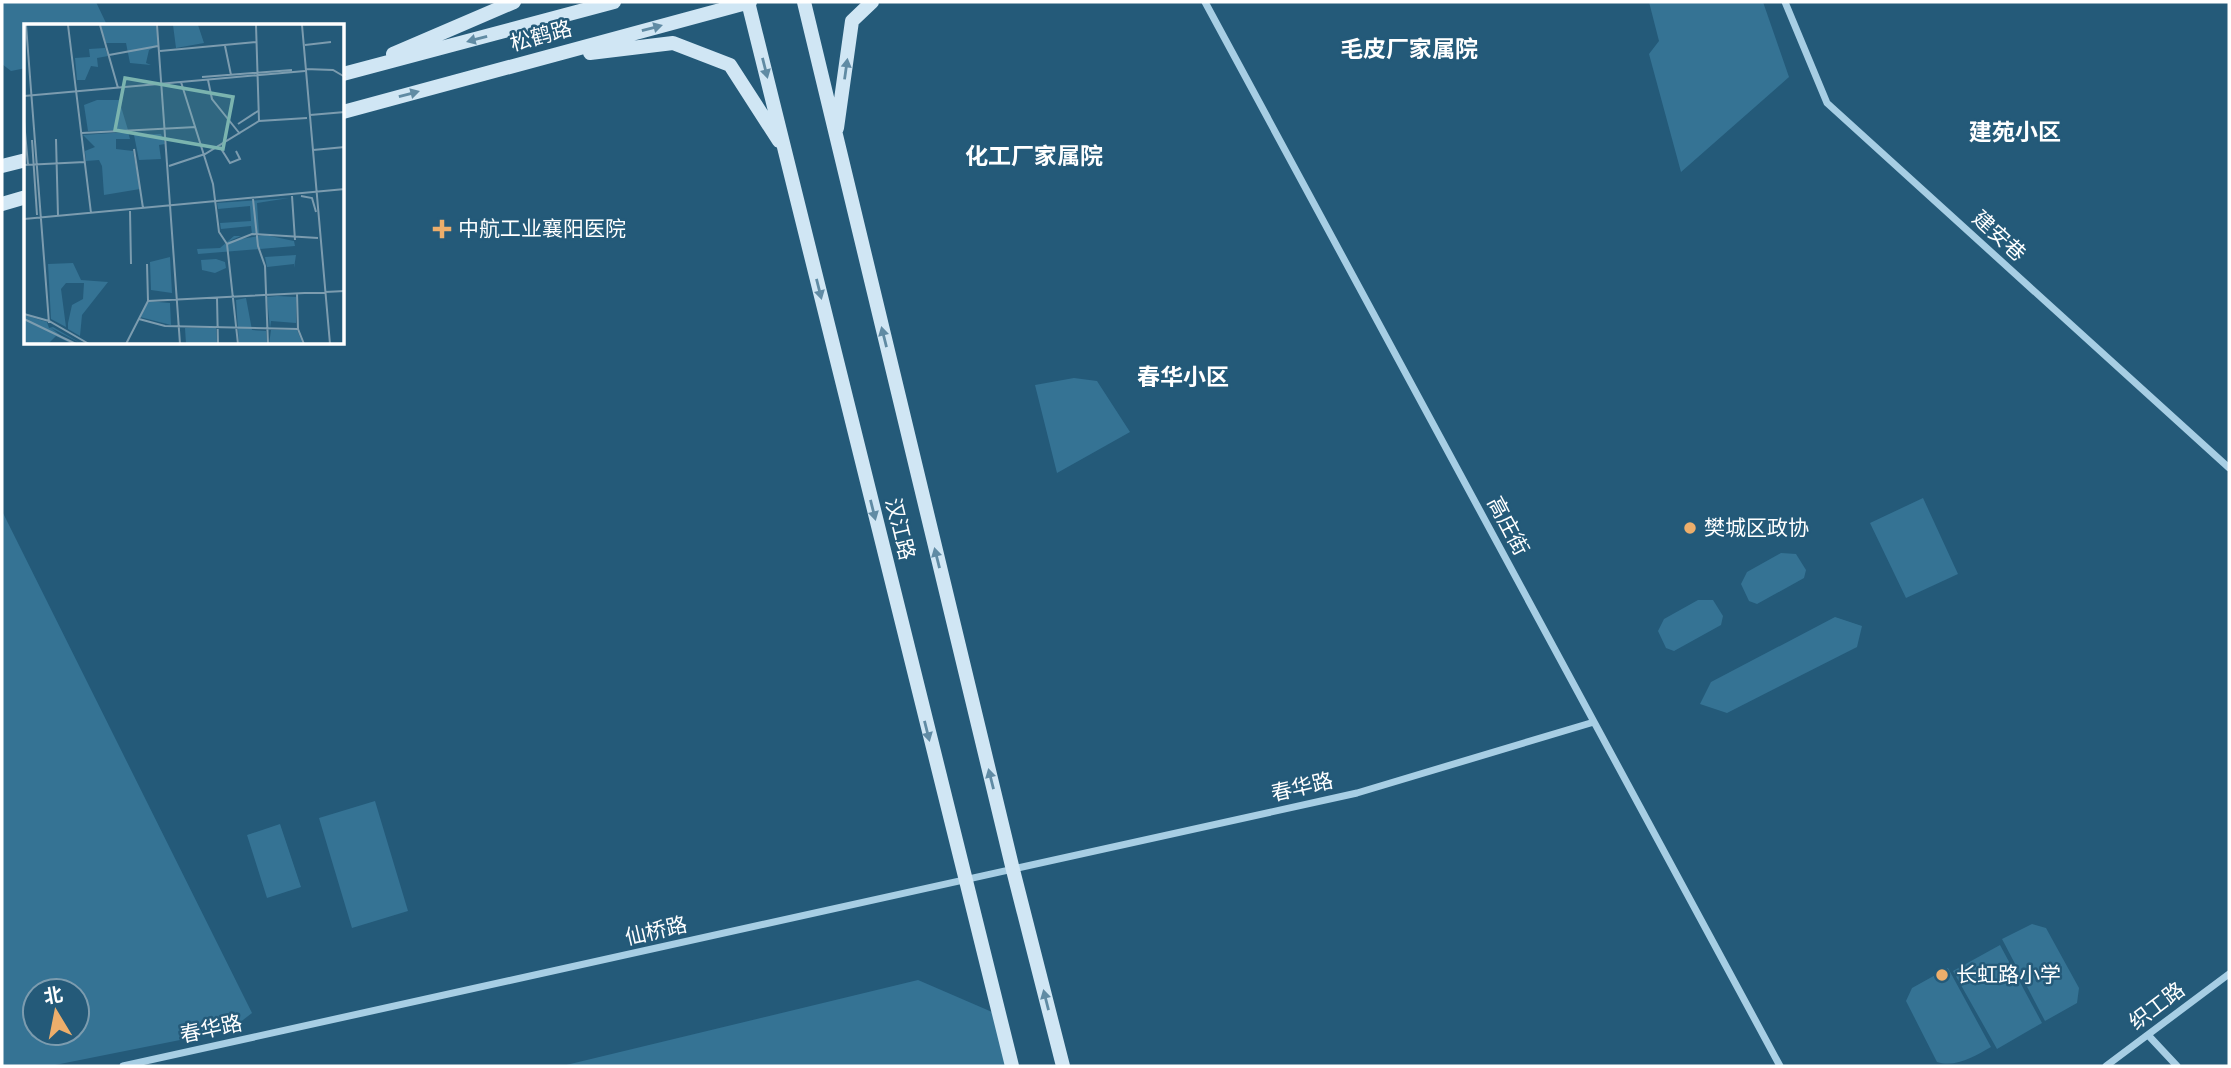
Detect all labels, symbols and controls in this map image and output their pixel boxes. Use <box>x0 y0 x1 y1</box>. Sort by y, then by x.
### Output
street label: 松鹤路 <box>507 14 574 55</box>
one-way arrow <box>641 22 663 33</box>
inset map <box>24 24 345 345</box>
one-way arrow <box>466 34 487 44</box>
district label: 毛皮厂家属院 <box>1340 34 1478 62</box>
one-way arrow <box>760 57 771 79</box>
one-way arrow <box>840 58 851 80</box>
one-way arrow <box>398 88 420 99</box>
district label: 建苑小区 <box>1969 117 2061 145</box>
district label: 化工厂家属院 <box>965 141 1103 169</box>
street label: 建安巷 <box>1968 205 2032 265</box>
place label: 中航工业襄阳医院 <box>458 215 626 240</box>
marker: 中航工业襄阳医院 <box>432 219 452 239</box>
one-way arrow <box>814 278 825 300</box>
one-way arrow <box>878 326 889 348</box>
district label: 春华小区 <box>1137 362 1229 390</box>
street label: 高庄街 <box>1483 492 1535 559</box>
street label: 汉江路 <box>882 495 921 562</box>
one-way arrow <box>868 499 879 521</box>
place label: 樊城区政协 <box>1704 514 1809 539</box>
marker: 樊城区政协 <box>1682 520 1698 536</box>
one-way arrow <box>932 547 943 569</box>
one-way arrow <box>922 720 933 742</box>
street label: 春华路 <box>1268 766 1335 805</box>
one-way arrow <box>985 768 996 790</box>
street label: 仙桥路 <box>622 910 689 949</box>
place label: 长虹路小学 <box>1956 961 2061 986</box>
marker: 长虹路小学 <box>1934 967 1950 983</box>
street label: 织工路 <box>2123 976 2189 1034</box>
north arrow <box>21 977 91 1047</box>
text: 北 <box>42 982 64 1008</box>
one-way arrow <box>1040 989 1051 1011</box>
street label: 春华路 <box>177 1009 244 1046</box>

